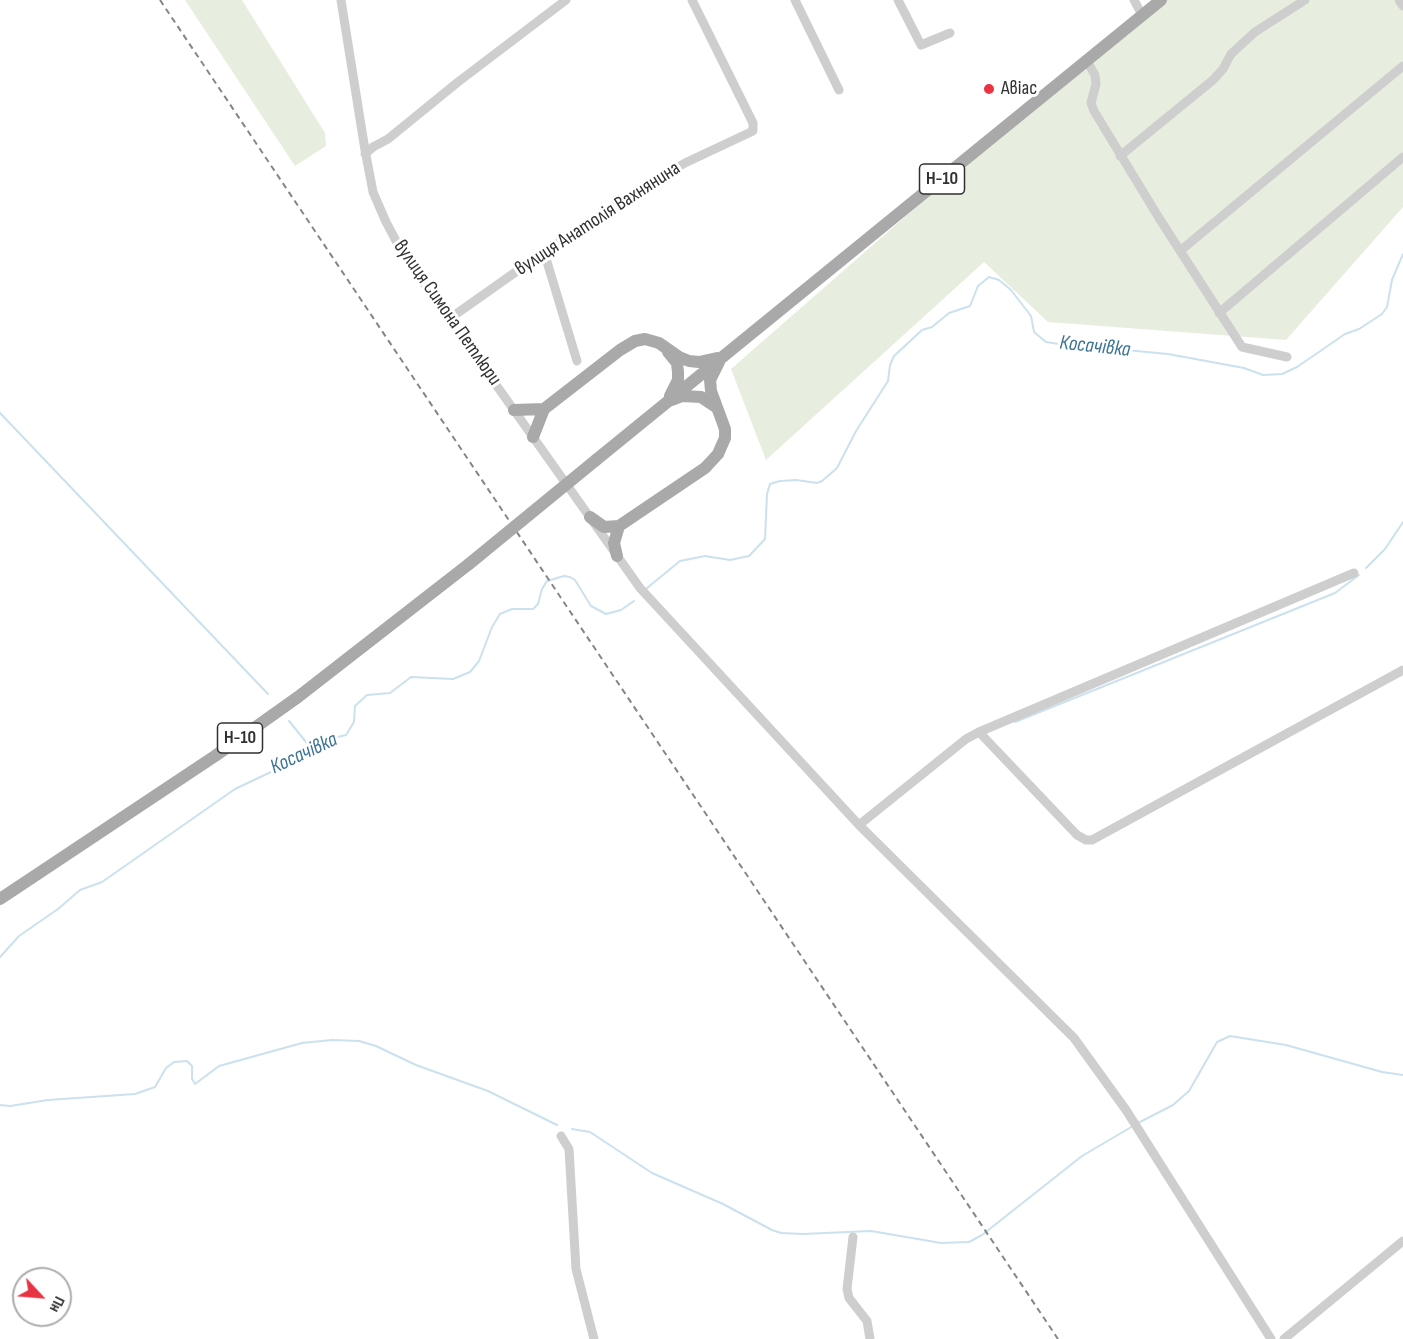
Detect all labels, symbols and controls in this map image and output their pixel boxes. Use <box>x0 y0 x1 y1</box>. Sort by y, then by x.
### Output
place label: Авіас <box>1001 77 1037 101</box>
marker: Авіас <box>982 82 996 96</box>
street label: вулиця Анатолія Вахнянина <box>511 157 685 281</box>
road number: Н-10 <box>920 164 964 194</box>
street label: вулиця Симона Петлюри <box>388 236 506 390</box>
water label: Косачівка <box>1058 331 1132 363</box>
road number: Н-10 <box>218 723 262 753</box>
water label: Косачівка <box>266 728 342 780</box>
north arrow <box>12 1267 72 1327</box>
text: Пн <box>45 1293 69 1315</box>

